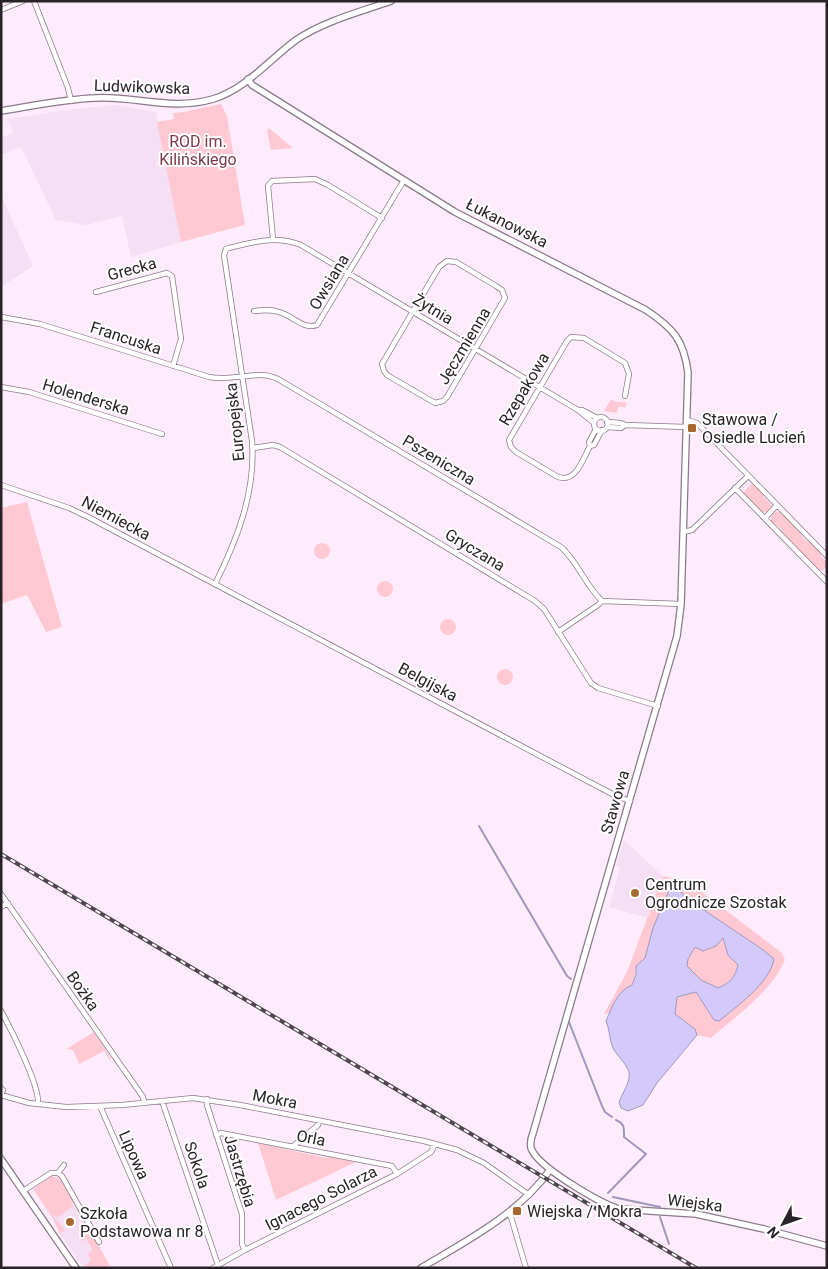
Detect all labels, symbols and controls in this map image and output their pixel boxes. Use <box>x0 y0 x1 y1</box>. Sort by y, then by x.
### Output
street label: Ludwikowska <box>94 76 190 98</box>
park label: ROD im. Kilińskiego <box>159 132 237 169</box>
street label: Łukanowska <box>463 194 551 252</box>
street label: Owsiana <box>305 251 353 313</box>
street label: Grecka <box>105 253 159 285</box>
street label: Żytnia <box>409 290 457 328</box>
street label: Jęczmienna <box>434 304 494 388</box>
street label: Francuska <box>88 318 164 358</box>
street label: Rzepakowa <box>495 349 553 429</box>
street label: Holenderska <box>40 375 132 419</box>
street label: Europejska <box>221 382 249 462</box>
place label: Stawowa / Osiedle Lucień <box>702 410 806 447</box>
marker: Stawowa / Osiedle Lucień <box>686 422 698 434</box>
street label: Pszeniczna <box>399 431 479 489</box>
street label: Niemiecka <box>78 492 154 544</box>
street label: Gryczana <box>442 525 508 575</box>
street label: Belgijska <box>395 659 461 705</box>
street label: Stawowa <box>597 768 633 836</box>
place label: Centrum Ogrodnicze Szostak <box>645 875 787 912</box>
marker: Centrum Ogrodnicze Szostak <box>629 887 641 899</box>
street label: Bożka <box>63 968 103 1014</box>
street label: Mokra <box>251 1085 299 1113</box>
street label: Orla <box>295 1126 327 1150</box>
street label: Lipowa <box>115 1128 153 1182</box>
street label: Jastrzębia <box>220 1133 260 1209</box>
street label: Sokola <box>180 1139 214 1191</box>
street label: Ignacego Solarza <box>262 1162 380 1234</box>
street label: Wiejska <box>666 1190 724 1216</box>
north arrow <box>758 1199 808 1249</box>
place label: Wiejska / Mokra <box>527 1202 642 1221</box>
place label: Szkoła Podstawowa nr 8 <box>80 1204 203 1241</box>
marker: Wiejska / Mokra <box>511 1205 523 1217</box>
marker: Szkoła Podstawowa nr 8 <box>64 1216 76 1228</box>
text: N <box>764 1224 782 1242</box>

